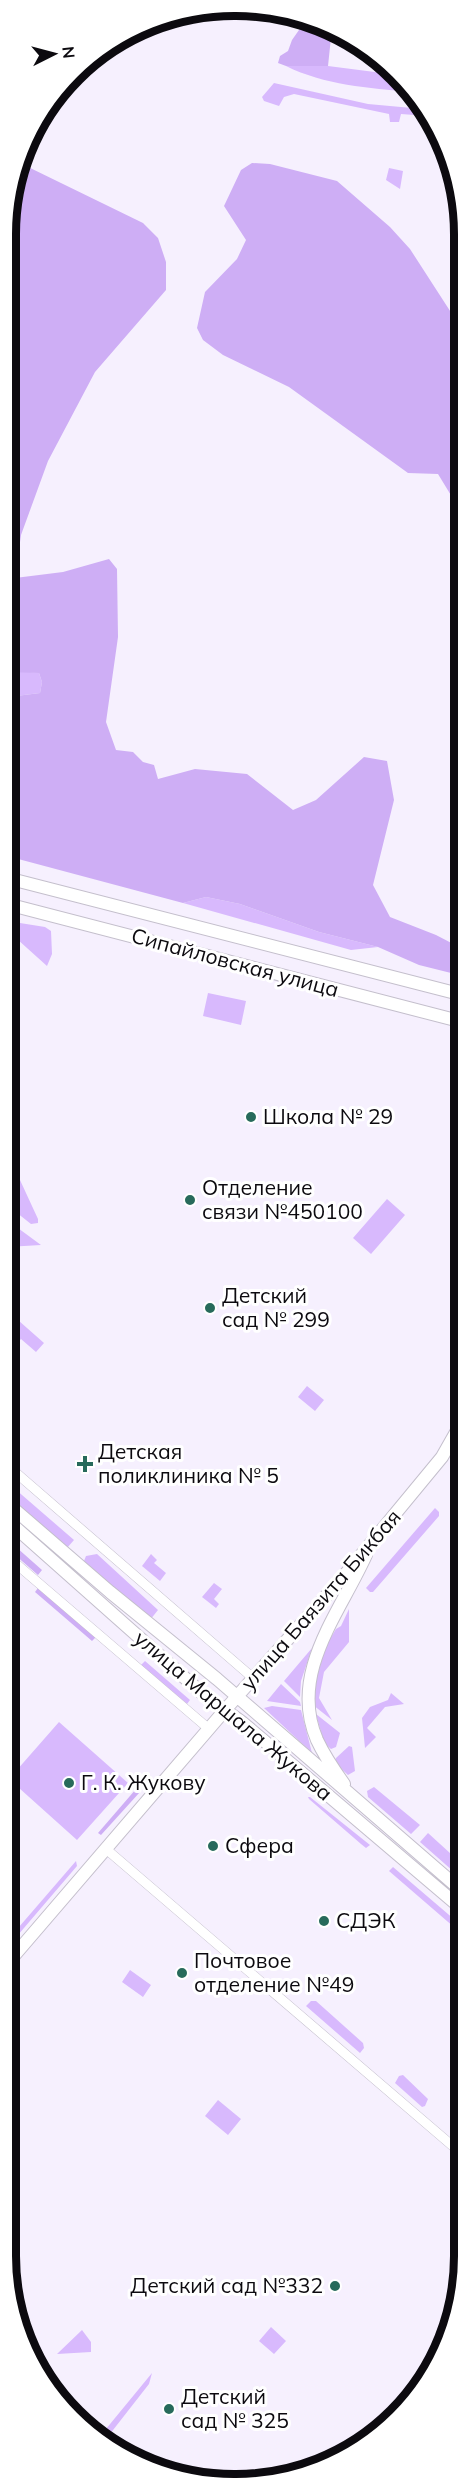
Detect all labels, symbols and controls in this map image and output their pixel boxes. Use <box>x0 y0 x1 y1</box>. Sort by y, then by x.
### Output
north arrow <box>24 24 84 84</box>
text: N <box>58 45 79 59</box>
street label: Сипайловская улица <box>129 922 342 1002</box>
place label: Школа № 29 <box>263 1103 393 1129</box>
marker: Школа № 29 <box>244 1110 258 1124</box>
place label: Отделение связи №450100 <box>202 1174 363 1224</box>
marker: Отделение связи №450100 <box>183 1193 197 1207</box>
place label: Детский сад № 299 <box>222 1282 330 1332</box>
marker: Детский сад № 299 <box>203 1301 217 1315</box>
place label: Детская поликлиника № 5 <box>98 1438 279 1488</box>
marker: Детская поликлиника № 5 <box>76 1455 94 1473</box>
street label: улица Баязита Бикбая <box>235 1504 406 1695</box>
street label: улица Маршала Жукова <box>129 1625 338 1806</box>
place label: Г. К. Жукову <box>81 1769 206 1795</box>
marker: Г. К. Жукову <box>62 1776 76 1790</box>
place label: Сфера <box>225 1832 294 1858</box>
marker: Сфера <box>206 1839 220 1853</box>
place label: СДЭК <box>336 1907 396 1933</box>
marker: СДЭК <box>317 1914 331 1928</box>
place label: Почтовое отделение №49 <box>194 1947 354 1997</box>
marker: Почтовое отделение №49 <box>175 1966 189 1980</box>
place label: Детский сад №332 <box>130 2272 323 2298</box>
marker: Детский сад №332 <box>328 2279 342 2293</box>
place label: Детский сад № 325 <box>181 2383 289 2433</box>
marker: Детский сад № 325 <box>162 2402 176 2416</box>

